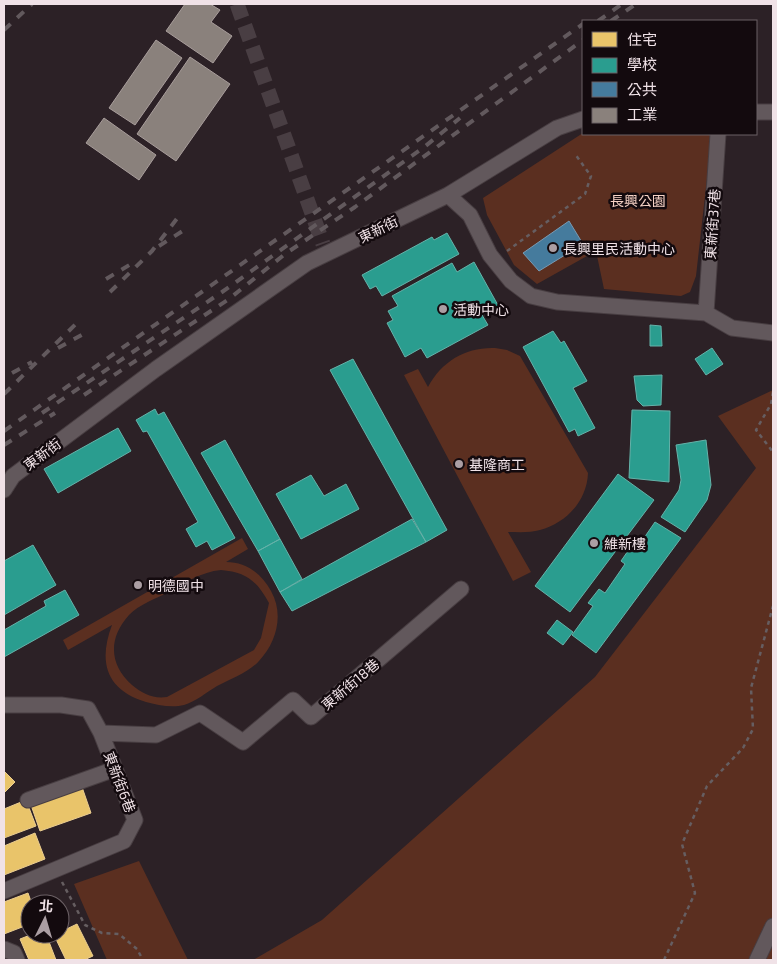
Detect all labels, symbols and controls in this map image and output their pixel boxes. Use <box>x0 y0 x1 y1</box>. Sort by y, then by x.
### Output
legend <box>582 20 757 135</box>
text: 住宅 <box>627 30 657 48</box>
text: 學校 <box>627 55 657 73</box>
text: 公共 <box>627 80 657 98</box>
text: 工業 <box>627 105 657 123</box>
street label: 東新街37巷 <box>701 188 723 260</box>
park label: 長興公園 <box>610 192 666 209</box>
street label: 東新街 <box>355 212 401 246</box>
place label: 長興里民活動中心 <box>563 240 675 257</box>
marker: 長興里民活動中心 <box>547 242 559 254</box>
place label: 活動中心 <box>453 301 509 318</box>
marker: 活動中心 <box>437 303 449 315</box>
street label: 東新街 <box>20 435 64 473</box>
place label: 基隆商工 <box>469 456 525 473</box>
marker: 基隆商工 <box>453 458 465 470</box>
place label: 維新樓 <box>604 535 646 552</box>
marker: 維新樓 <box>588 537 600 549</box>
place label: 明德國中 <box>148 577 204 594</box>
marker: 明德國中 <box>132 579 144 591</box>
street label: 東新街18巷 <box>318 655 382 713</box>
street label: 東新街6巷 <box>101 749 139 815</box>
north arrow <box>20 894 70 944</box>
text: 北 <box>38 896 54 915</box>

